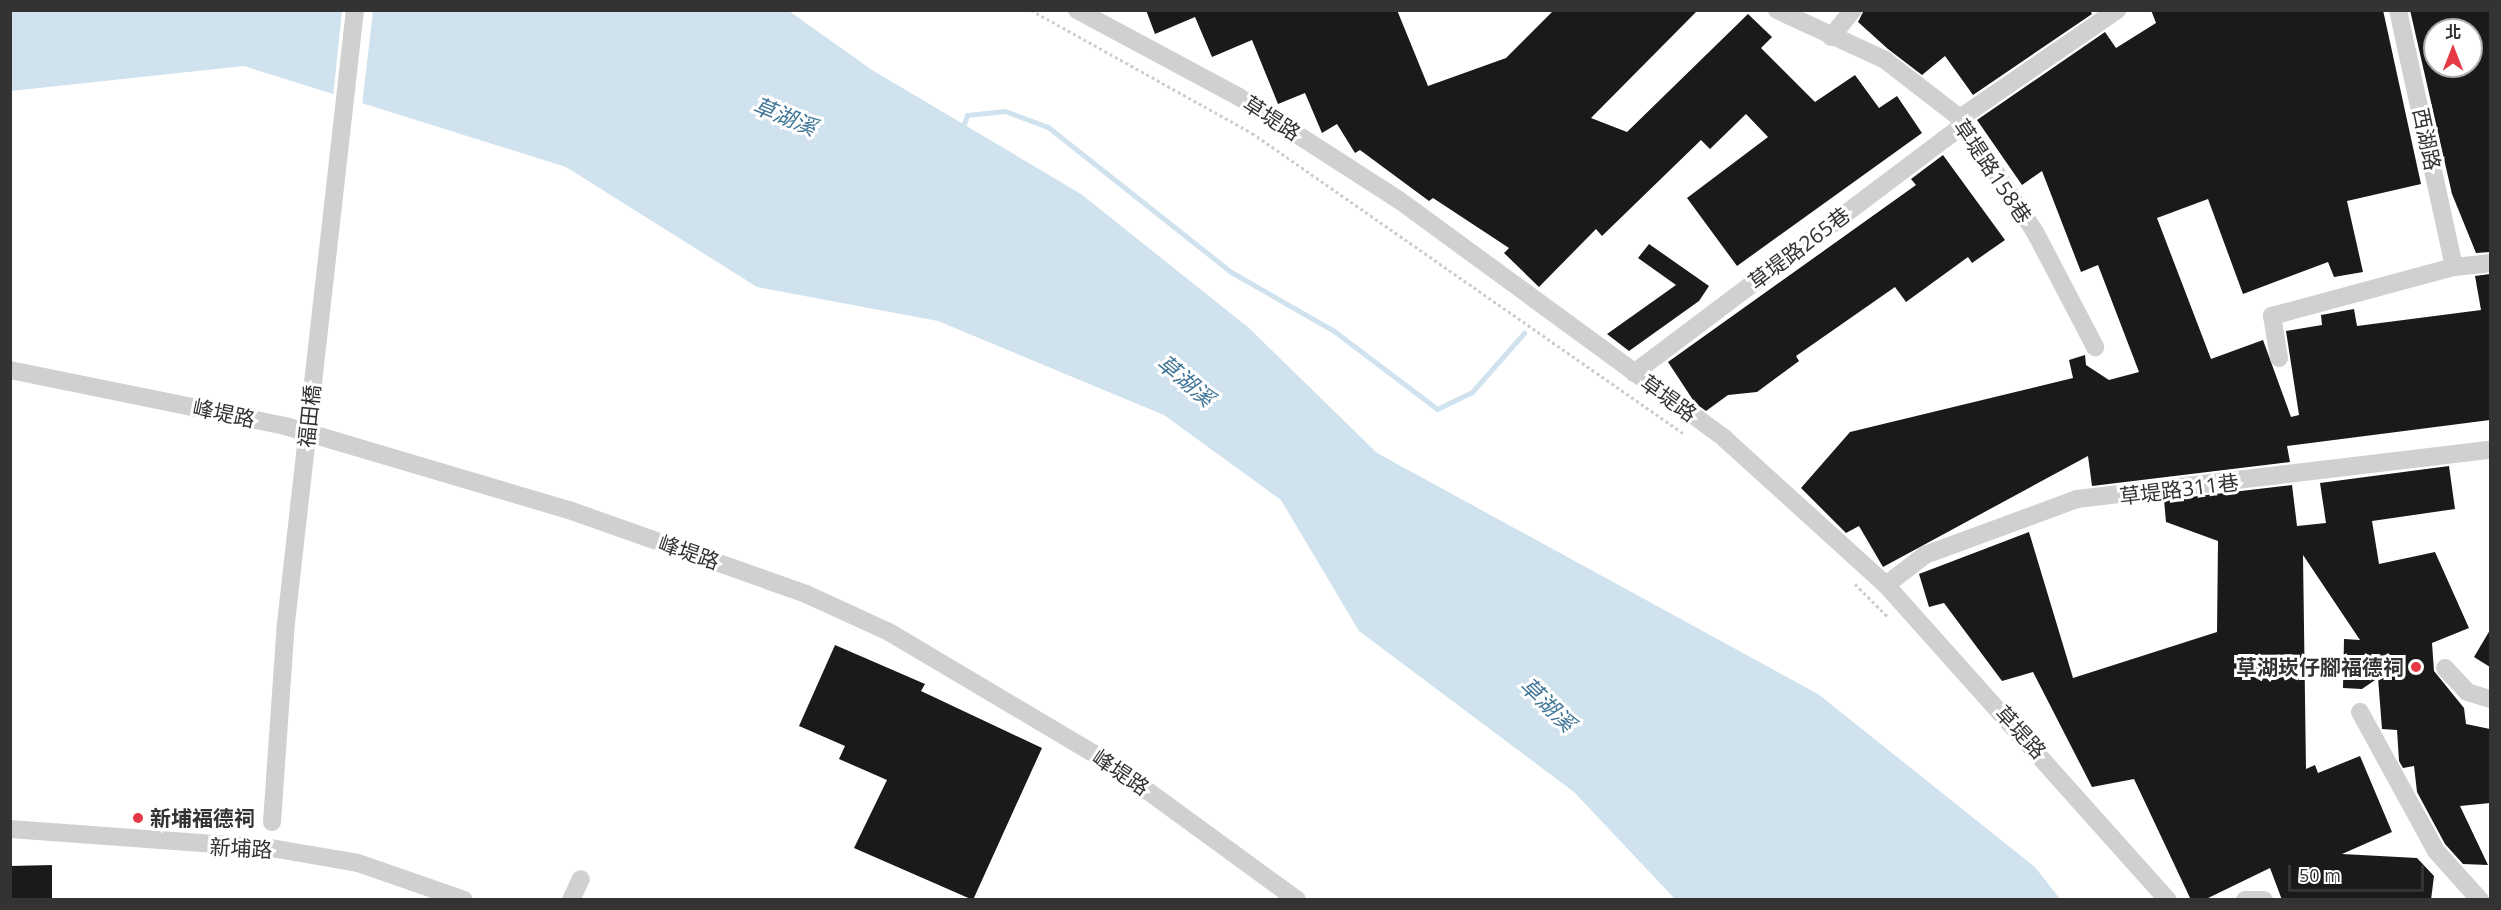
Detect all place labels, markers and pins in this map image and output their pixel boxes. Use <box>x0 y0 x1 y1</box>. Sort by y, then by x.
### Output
place label: 草湖崁仔腳福德祠 <box>2236 654 2404 680</box>
marker: 草湖崁仔腳福德祠 <box>2409 660 2423 674</box>
place label: 新埔福德祠 <box>150 805 255 831</box>
marker: 新埔福德祠 <box>131 811 145 825</box>

